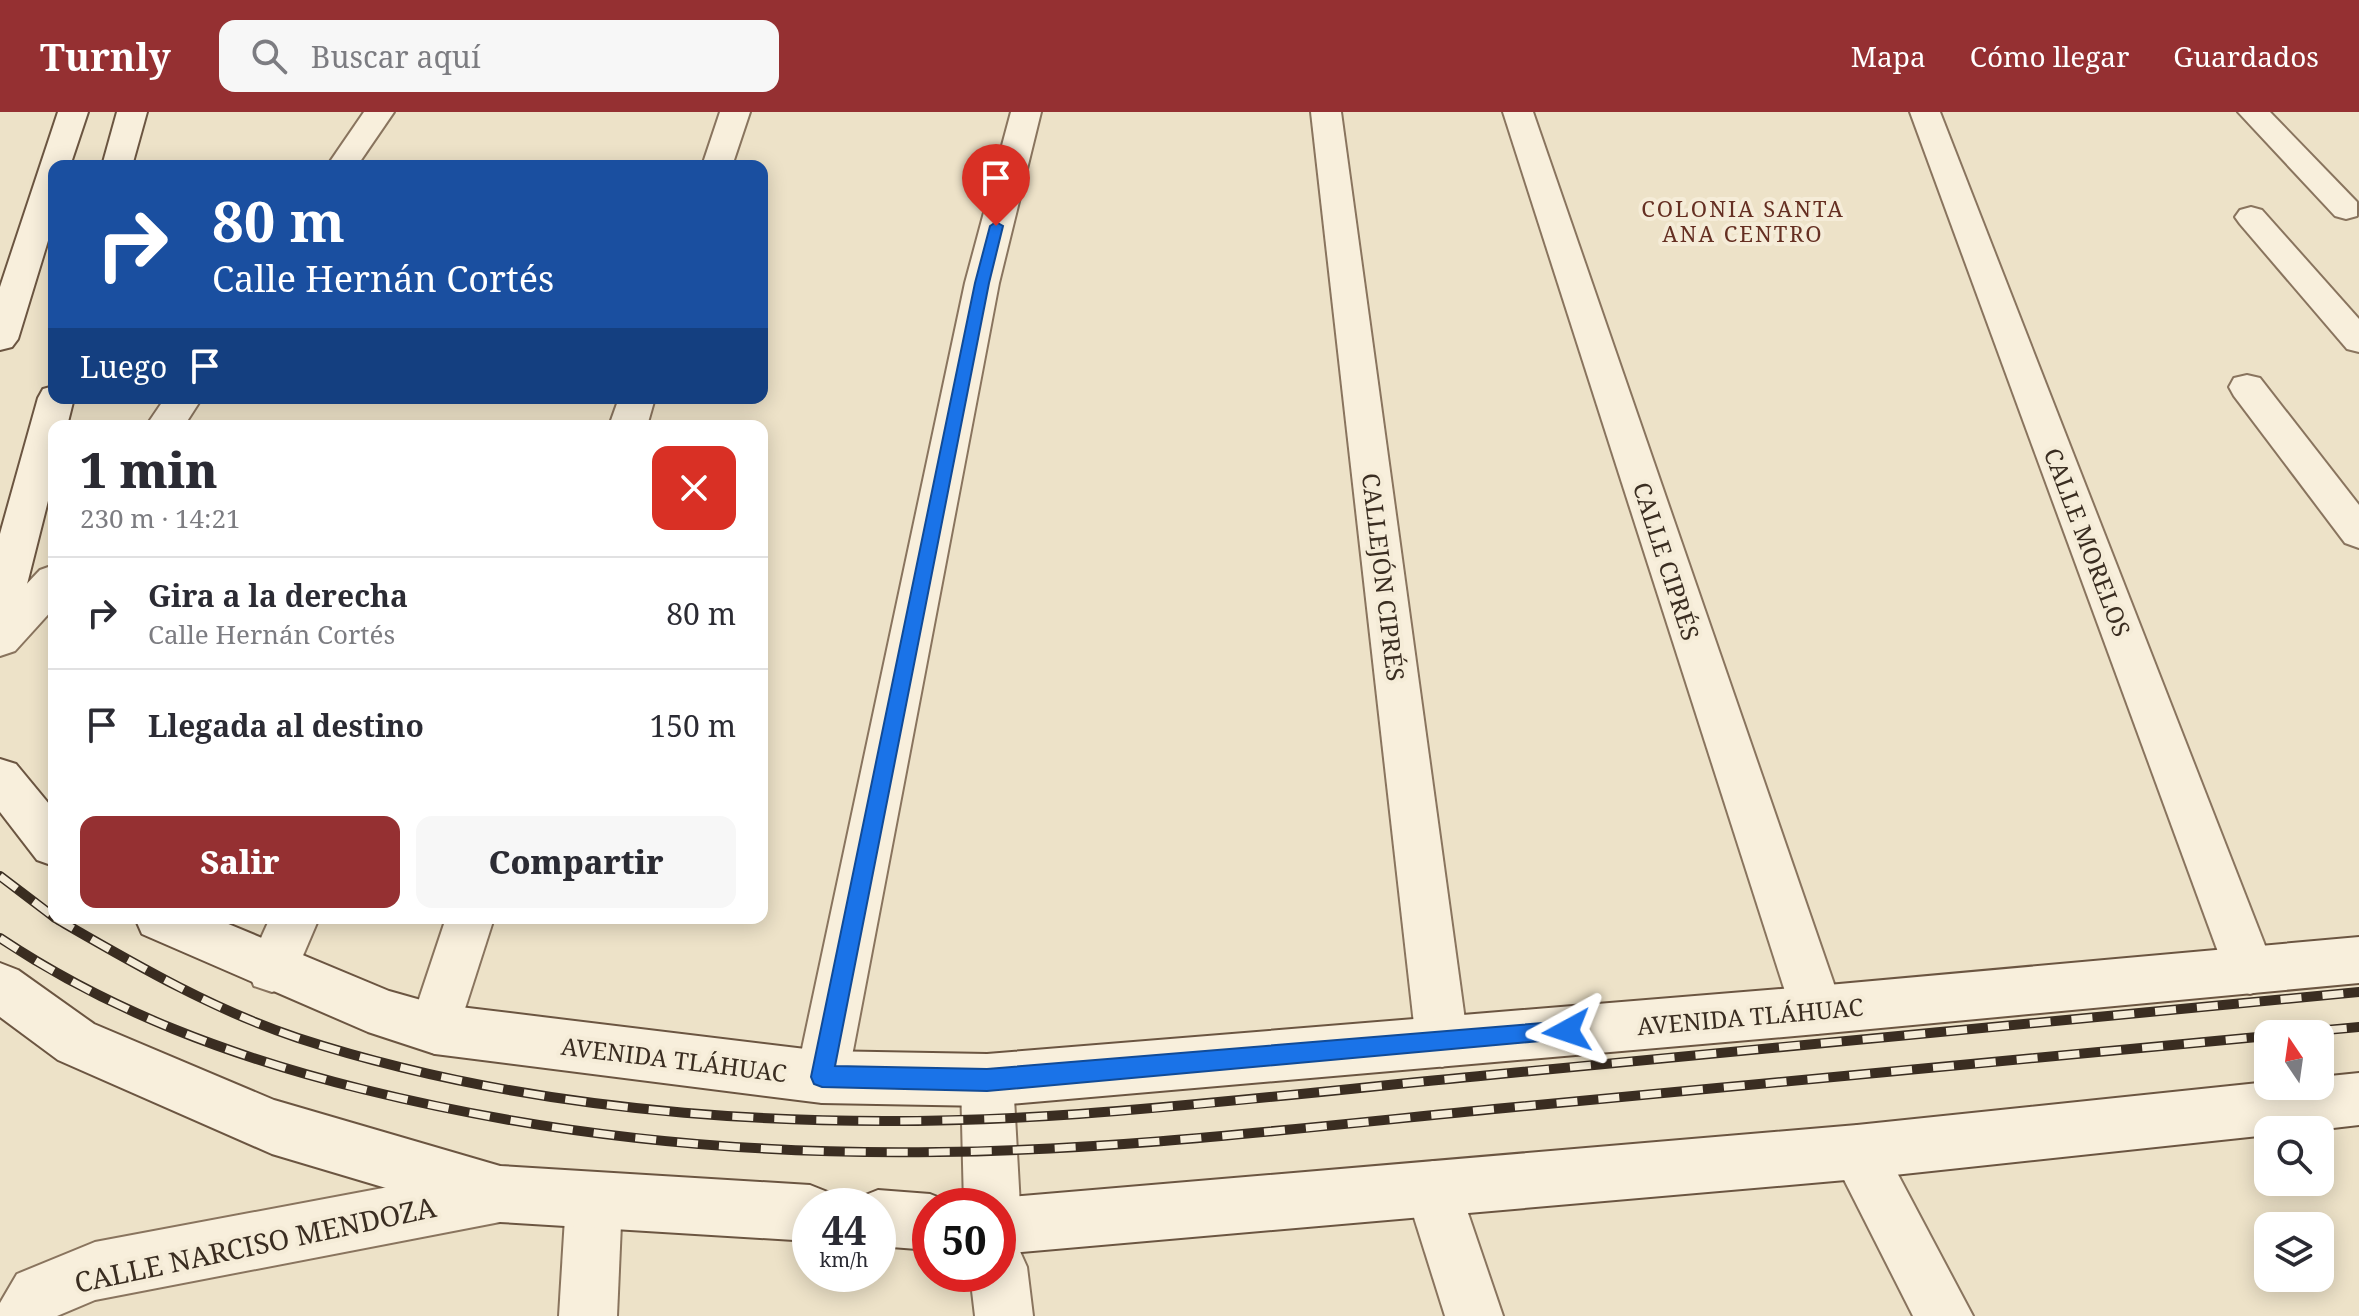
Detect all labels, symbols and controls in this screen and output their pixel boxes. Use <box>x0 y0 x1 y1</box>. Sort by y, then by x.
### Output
search box <box>219 20 779 92</box>
text: Turnly <box>40 30 171 82</box>
icon: search <box>247 34 291 78</box>
text: Buscar aquí <box>311 36 481 77</box>
text: Mapa <box>1851 37 1926 75</box>
text: Cómo llegar <box>1970 37 2129 75</box>
text: Guardados <box>2173 37 2319 75</box>
pin <box>962 144 1030 226</box>
icon: arrive <box>974 156 1018 200</box>
text: 80 m <box>212 182 345 258</box>
icon: right <box>80 192 184 296</box>
district label: COLONIA SANTA ANA CENTRO <box>1641 193 1845 248</box>
text: Calle Hernán Cortés <box>212 254 554 303</box>
icon: arrive <box>183 344 227 388</box>
text: Luego <box>80 346 167 387</box>
text: 1 min <box>80 437 218 502</box>
street label: CALLE MORELOS <box>2037 443 2139 641</box>
button: close <box>652 446 736 530</box>
street label: CALLEJÓN CIPRÉS <box>1355 471 1413 683</box>
street label: CALLE CIPRÉS <box>1626 478 1708 644</box>
text: 230 m · 14:21 <box>80 500 241 536</box>
text: Gira a la derecha <box>148 575 408 616</box>
icon: right <box>80 591 124 635</box>
text: 80 m <box>666 593 736 634</box>
text: Calle Hernán Cortés <box>148 616 395 652</box>
icon: arrive <box>80 703 124 747</box>
text: Llegada al destino <box>148 705 424 746</box>
text: 150 m <box>650 705 736 746</box>
button: Salir <box>80 816 400 908</box>
button: Compartir <box>416 816 736 908</box>
position arrow <box>1525 989 1609 1073</box>
street label: AVENIDA TLÁHUAC <box>1636 990 1864 1042</box>
north arrow <box>2254 1020 2334 1100</box>
map controls <box>2254 1020 2334 1292</box>
street label: AVENIDA TLÁHUAC <box>559 1029 789 1089</box>
button: search <box>2254 1116 2334 1196</box>
street label: CALLE NARCISO MENDOZA <box>71 1187 440 1301</box>
speed limit sign: 50 <box>912 1188 1016 1292</box>
text: 44 <box>821 1202 867 1257</box>
button: layers <box>2254 1212 2334 1292</box>
text: km/h <box>819 1246 869 1273</box>

